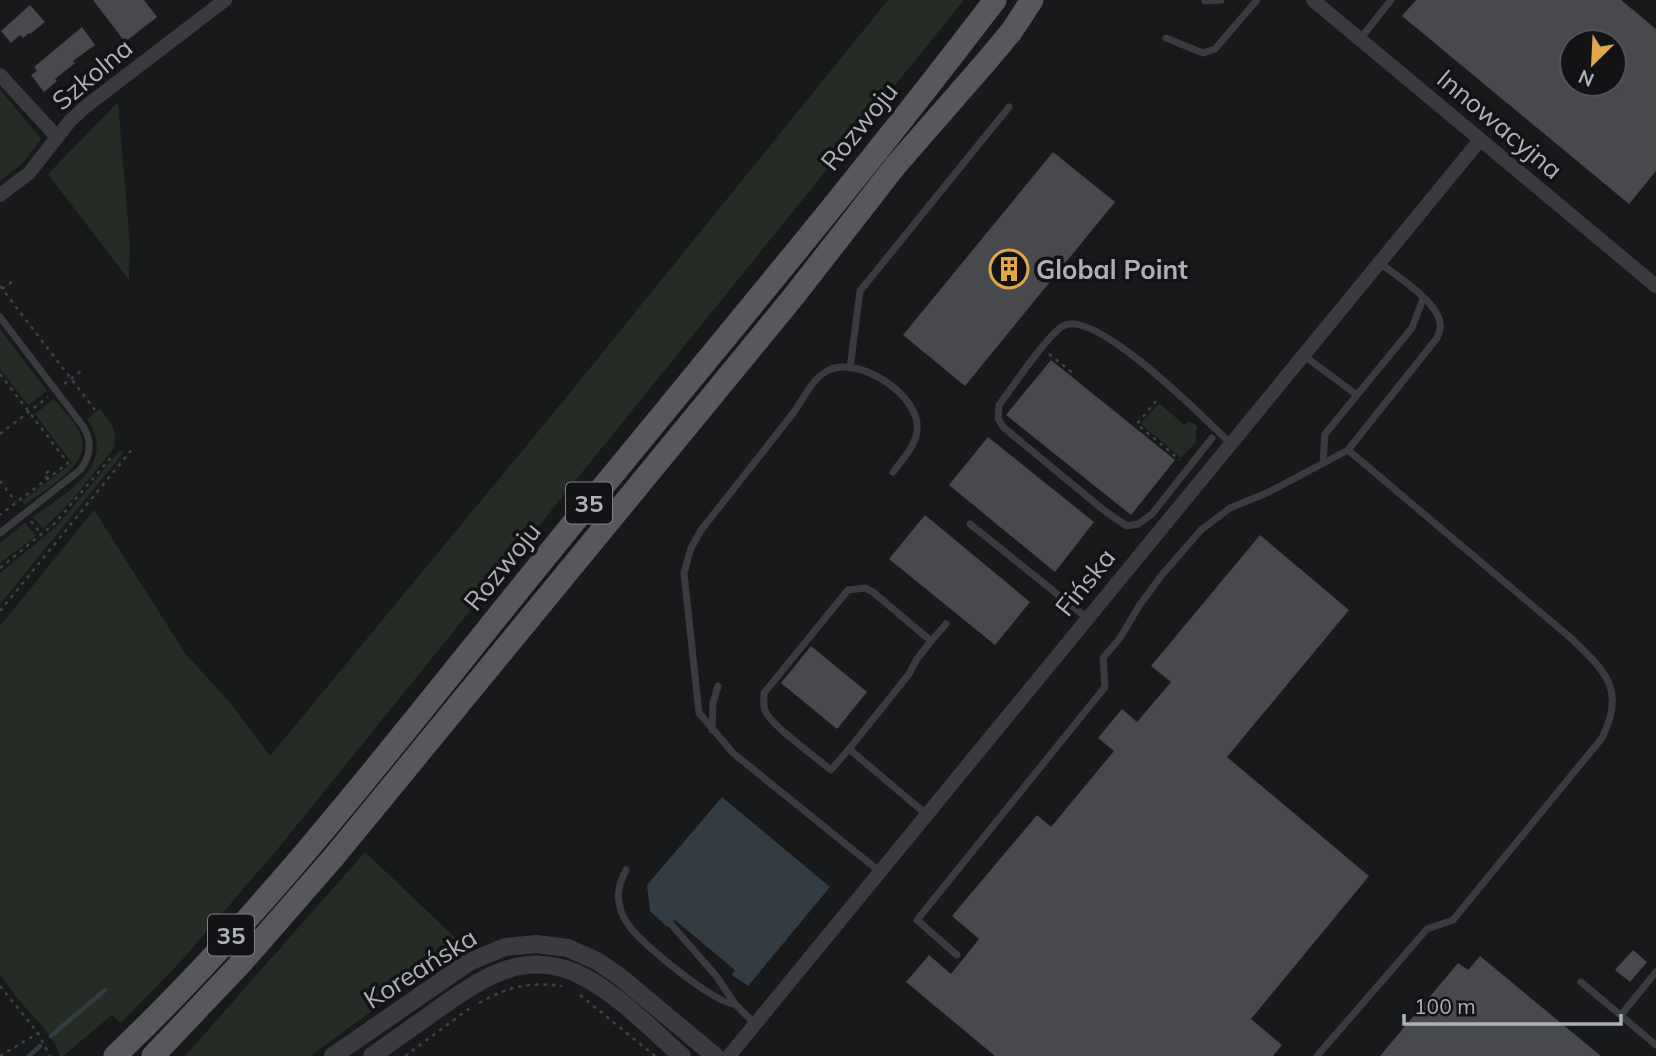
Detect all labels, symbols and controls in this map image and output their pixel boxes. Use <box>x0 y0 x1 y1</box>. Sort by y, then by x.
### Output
north arrow <box>1558 28 1628 98</box>
street label: Szkolna <box>45 31 139 117</box>
street label: Innowacyjna <box>1431 62 1569 186</box>
text: N <box>1575 65 1598 92</box>
street label: Rozwoju <box>813 75 905 177</box>
building icon: Global Point <box>988 248 1030 290</box>
place label: Global Point <box>1036 253 1188 286</box>
road number: 35 <box>566 482 612 524</box>
street label: Rozwoju <box>456 515 548 617</box>
street label: Fińska <box>1048 541 1122 623</box>
road number: 35 <box>208 915 254 956</box>
street label: Koreańska <box>357 920 483 1016</box>
scale bar <box>1404 982 1621 1026</box>
text: 100 m <box>1414 993 1476 1019</box>

